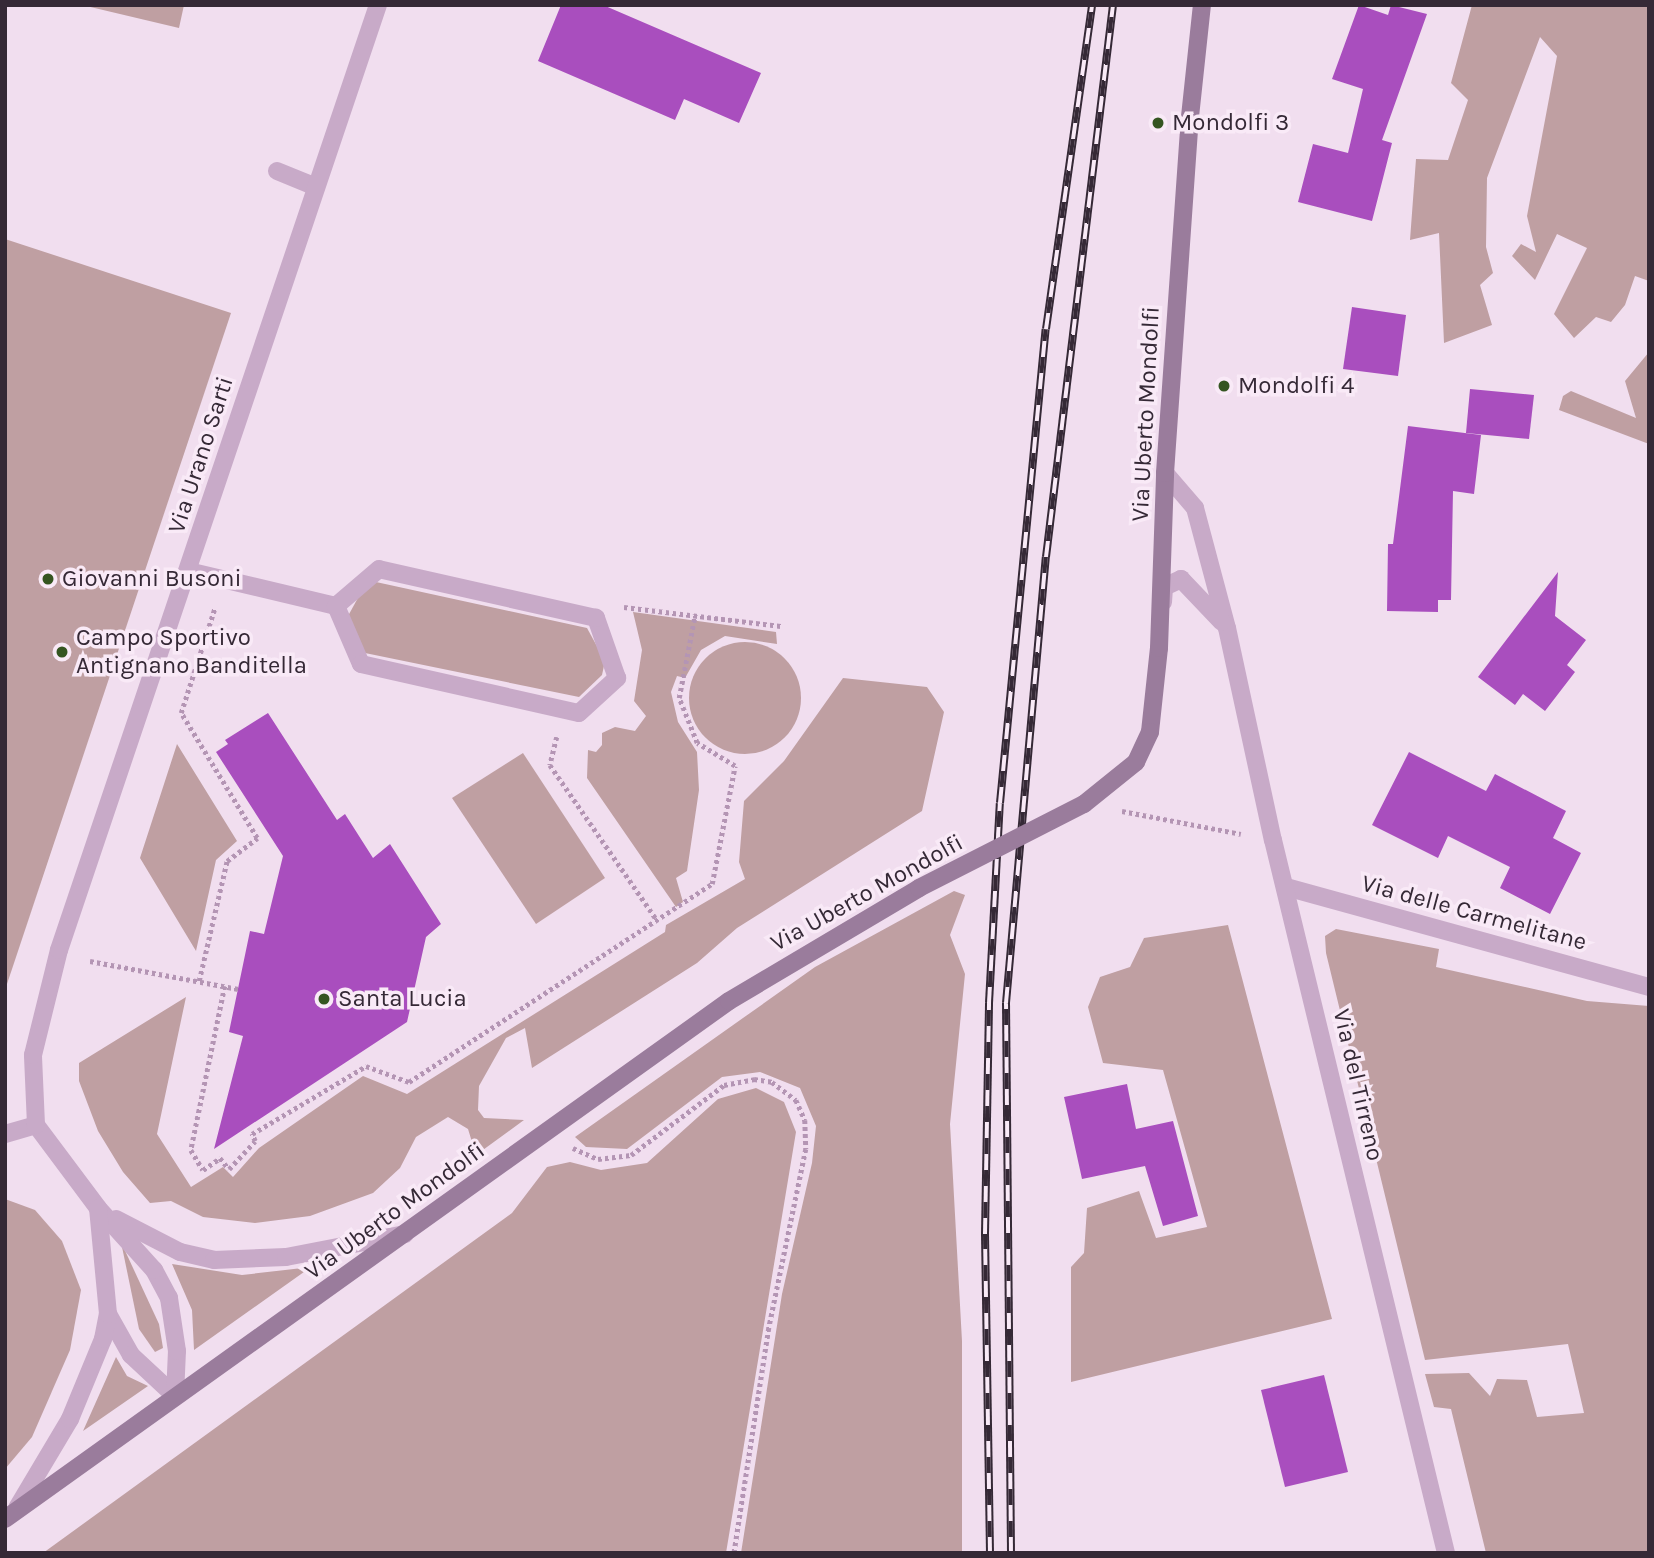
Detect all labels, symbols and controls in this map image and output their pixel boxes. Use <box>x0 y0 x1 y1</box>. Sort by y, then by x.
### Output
place label: Mondolfi 3 <box>1172 109 1289 137</box>
marker: Mondolfi 3 <box>1150 115 1166 131</box>
street label: Via Uberto Mondolfi <box>1126 306 1166 522</box>
place label: Mondolfi 4 <box>1238 372 1354 400</box>
street label: Via Urano Sarti <box>162 373 240 537</box>
marker: Mondolfi 4 <box>1216 378 1232 394</box>
place label: Giovanni Busoni <box>62 565 242 593</box>
marker: Giovanni Busoni <box>40 571 56 587</box>
place label: Campo Sportivo Antignano Banditella <box>76 624 307 680</box>
marker: Campo Sportivo Antignano Banditella <box>54 644 70 660</box>
street label: Via Uberto Mondolfi <box>766 828 968 958</box>
street label: Via delle Carmelitane <box>1358 869 1590 957</box>
place label: Santa Lucia <box>338 985 467 1013</box>
marker: Santa Lucia <box>316 991 332 1007</box>
street label: Via del Tirreno <box>1327 1006 1389 1164</box>
street label: Via Uberto Mondolfi <box>299 1136 491 1286</box>

